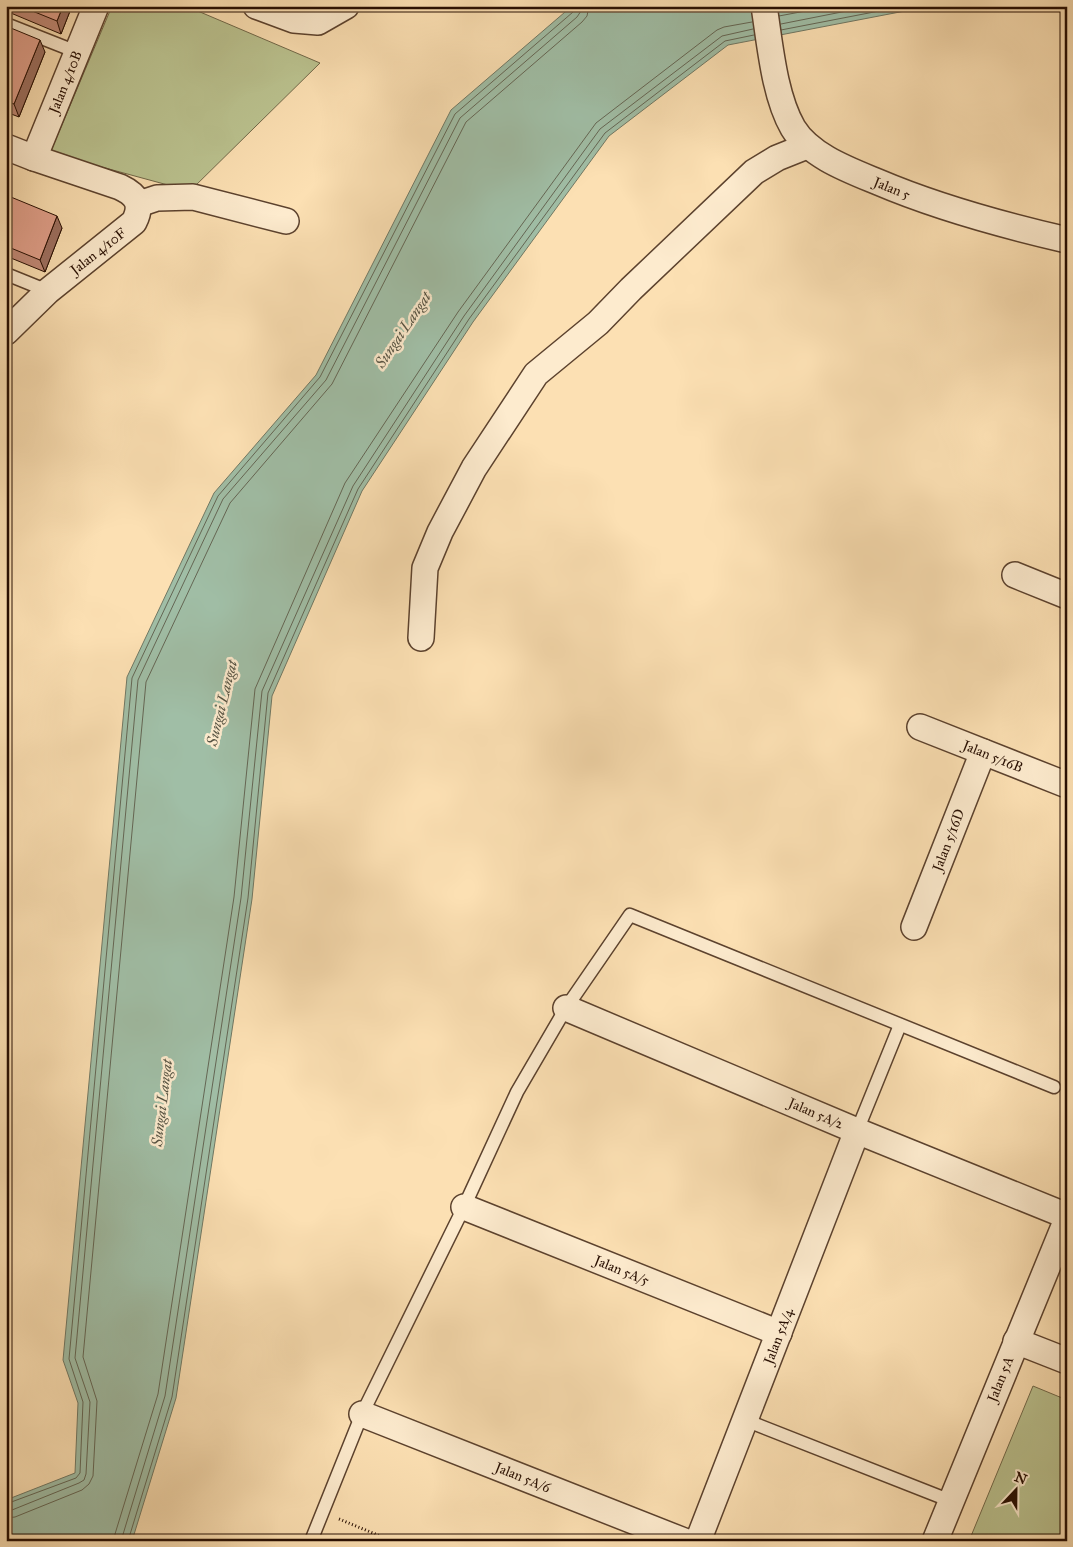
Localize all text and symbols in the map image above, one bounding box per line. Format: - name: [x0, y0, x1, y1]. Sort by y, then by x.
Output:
- street label: Jalan 4/10B: [44, 48, 87, 118]
- street label: Jalan 5: [869, 173, 913, 205]
- street label: Jalan 4/10F: [66, 224, 130, 280]
- water label: Sungai Langat: [370, 288, 436, 372]
- water label: Sungai Langat: [202, 657, 242, 749]
- street label: Jalan 5/16B: [958, 736, 1025, 777]
- street label: Jalan 5/16D: [928, 807, 969, 876]
- water label: Sungai Langat: [148, 1057, 176, 1149]
- street label: Jalan 5A/2: [783, 1093, 846, 1134]
- street label: Jalan 5A/5: [590, 1251, 652, 1290]
- street label: Jalan 5A/4: [759, 1305, 798, 1369]
- street label: Jalan 5A: [983, 1353, 1018, 1407]
- street label: Jalan 5A/6: [490, 1458, 554, 1498]
- north arrow: [990, 1464, 1040, 1514]
- text: N: [1012, 1468, 1029, 1489]

